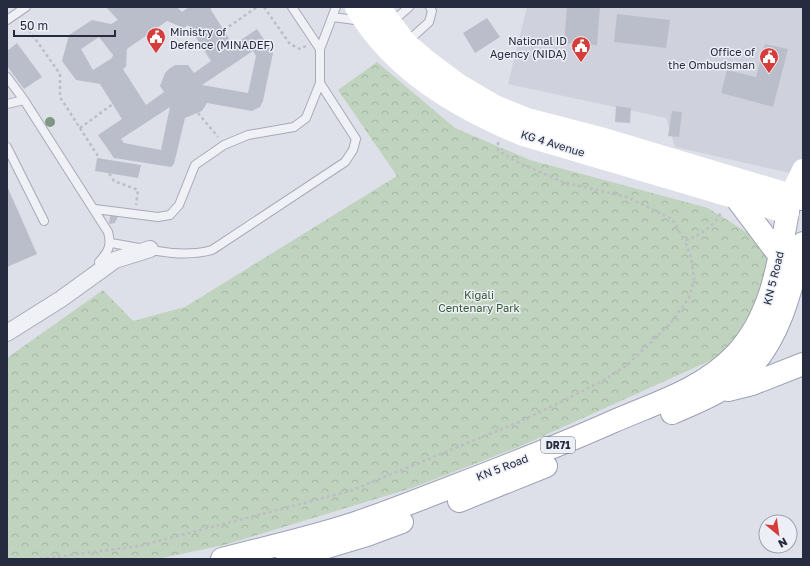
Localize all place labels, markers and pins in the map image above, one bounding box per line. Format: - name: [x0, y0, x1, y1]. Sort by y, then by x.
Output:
- place label: Ministry of Defence (MINADEF): [170, 25, 274, 51]
- public building icon: Ministry of Defence (MINADEF): [145, 26, 167, 54]
- place label: National ID Agency (NIDA): [490, 34, 567, 60]
- public building icon: National ID Agency (NIDA): [570, 35, 592, 63]
- place label: Office of the Ombudsman: [668, 45, 755, 71]
- public building icon: Office of the Ombudsman: [758, 46, 780, 74]

